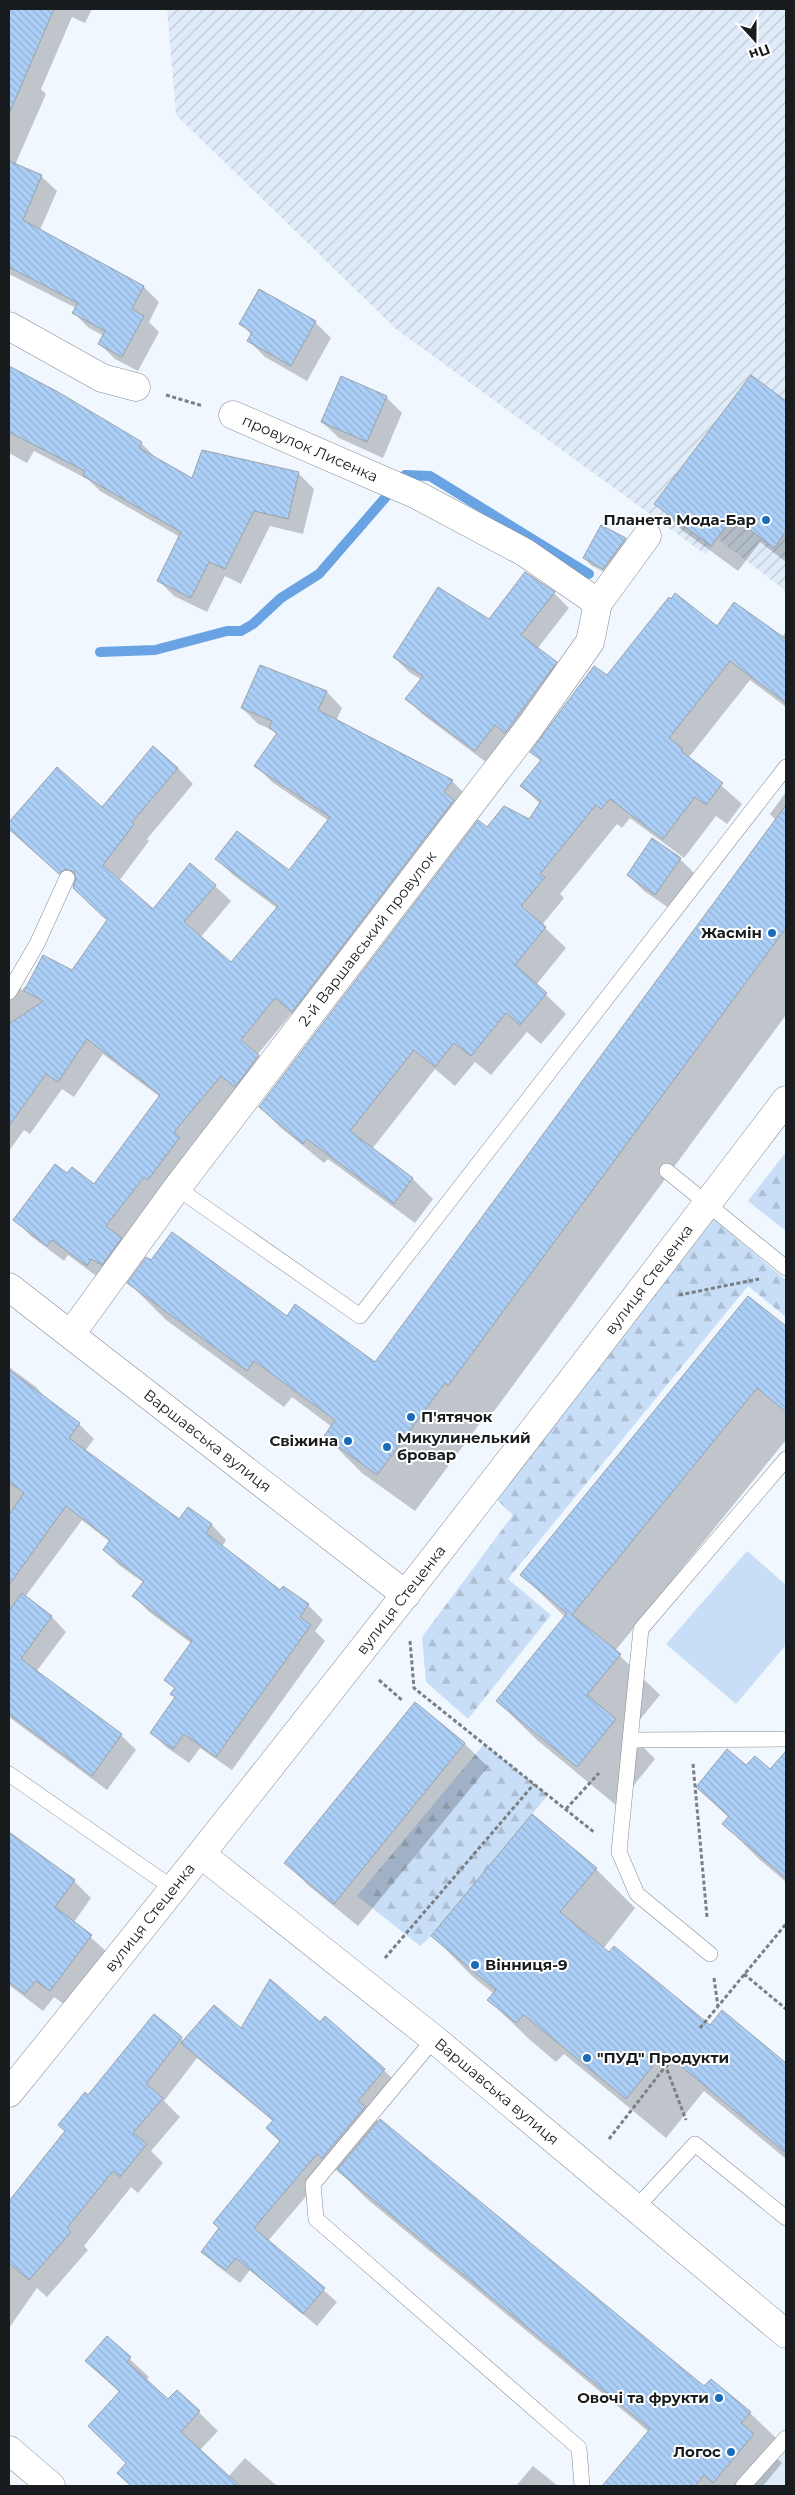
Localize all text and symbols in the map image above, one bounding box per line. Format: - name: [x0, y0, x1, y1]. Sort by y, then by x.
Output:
- north arrow: [730, 15, 780, 65]
- text: Пн: [747, 40, 773, 64]
- street label: провулок Лисенка: [240, 410, 381, 486]
- place label: Планета Мода-Бар: [604, 510, 756, 529]
- marker: Планета Мода-Бар: [760, 514, 772, 526]
- street label: 2-й Варшавський провулок: [294, 847, 440, 1030]
- place label: Жасмін: [701, 923, 762, 942]
- marker: Жасмін: [766, 927, 778, 939]
- street label: вулиця Стеценка: [600, 1220, 697, 1338]
- street label: Варшавська вулиця: [140, 1385, 275, 1496]
- place label: П'ятячок: [421, 1407, 493, 1426]
- marker: П'ятячок: [405, 1411, 417, 1423]
- place label: Микулинелький бровар: [397, 1428, 531, 1464]
- place label: Свіжина: [269, 1431, 338, 1450]
- marker: Свіжина: [342, 1435, 354, 1447]
- marker: Микулинелький бровар: [381, 1441, 393, 1453]
- street label: вулиця Стеценка: [352, 1541, 449, 1658]
- street label: вулиця Стеценка: [100, 1859, 199, 1976]
- place label: Вінниця-9: [485, 1955, 568, 1974]
- marker: Вінниця-9: [469, 1959, 481, 1971]
- street label: Варшавська вулиця: [431, 2034, 563, 2149]
- place label: "ПУД" Продукти: [597, 2048, 729, 2067]
- marker: "ПУД" Продукти: [581, 2052, 593, 2064]
- place label: Овочі та фрукти: [577, 2388, 709, 2407]
- marker: Овочі та фрукти: [713, 2392, 725, 2404]
- place label: Логос: [673, 2442, 721, 2461]
- marker: Логос: [725, 2446, 737, 2458]

